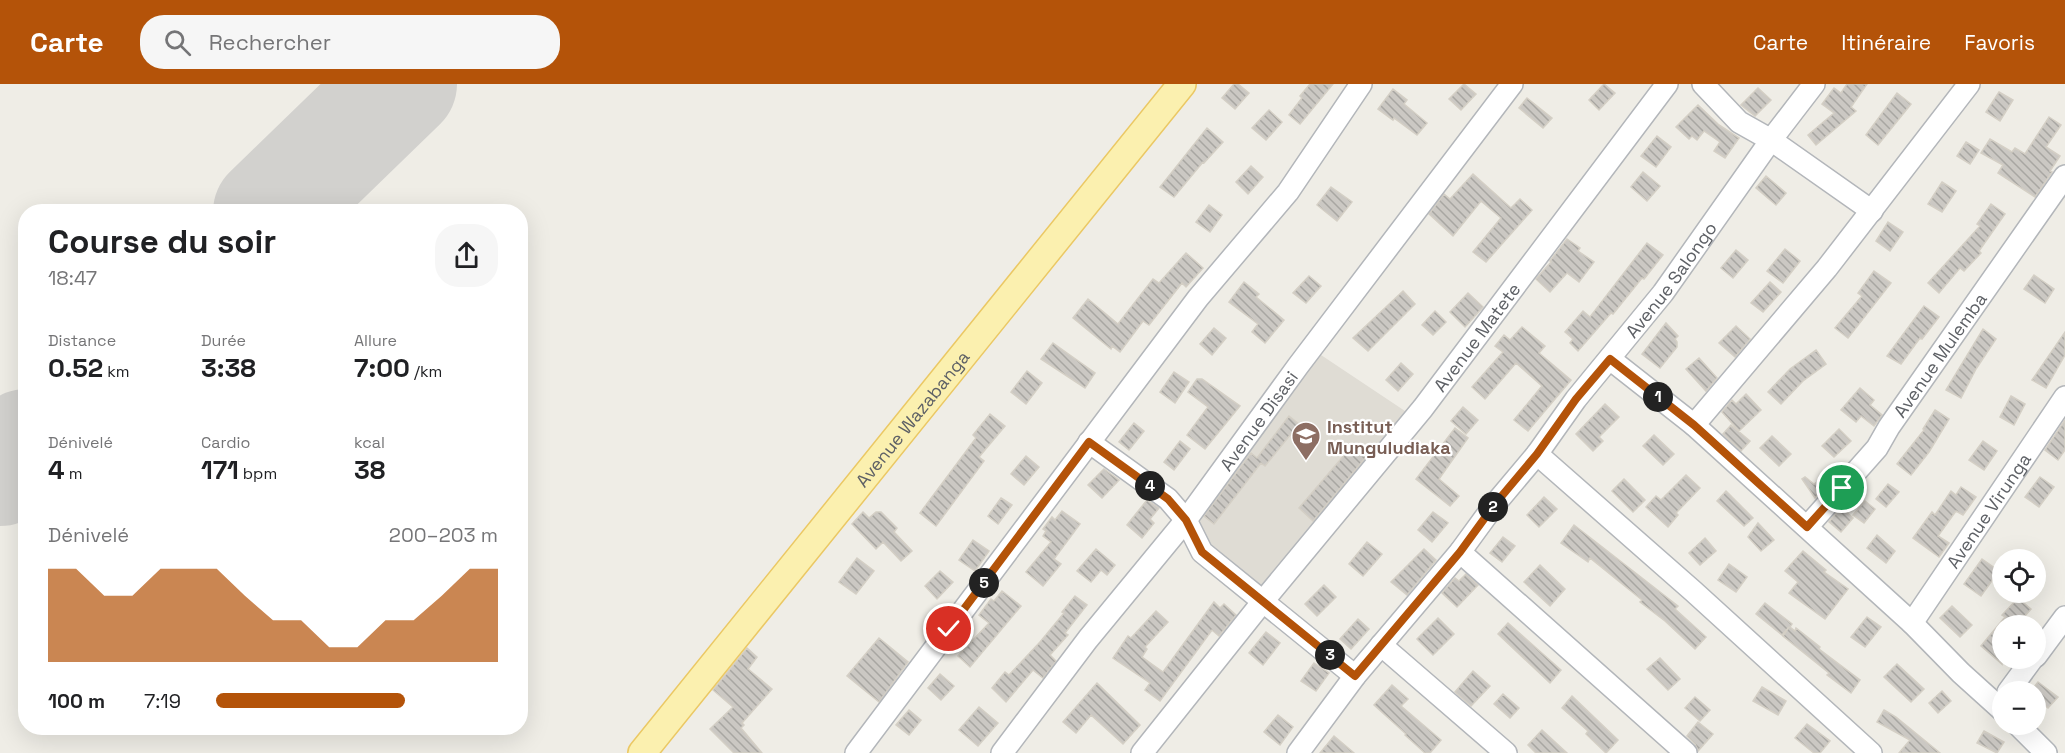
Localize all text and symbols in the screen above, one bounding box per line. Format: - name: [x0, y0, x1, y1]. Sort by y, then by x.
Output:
- search box: [140, 15, 560, 69]
- text: Carte: [30, 24, 104, 60]
- icon: search: [161, 26, 194, 59]
- text: Rechercher: [209, 28, 331, 56]
- text: Carte: [1753, 29, 1808, 56]
- text: Itinéraire: [1841, 29, 1931, 56]
- text: Favoris: [1964, 29, 2035, 56]
- street label: Avenue Salongo: [1620, 217, 1721, 342]
- text: Course du soir: [48, 221, 276, 263]
- button: share: [435, 224, 498, 287]
- text: 18:47: [48, 265, 97, 291]
- street label: Avenue Matete: [1428, 278, 1525, 396]
- street label: Avenue Mulemba: [1888, 288, 1991, 422]
- text: Distance: [48, 330, 116, 351]
- text: Durée: [201, 330, 246, 351]
- text: Allure: [354, 330, 397, 351]
- street label: Avenue Wazabanga: [850, 346, 974, 491]
- text: 0.52: [48, 351, 103, 385]
- text: 3:38: [201, 351, 256, 385]
- text: 7:00: [354, 351, 410, 385]
- text: km: [103, 361, 130, 382]
- text: /km: [410, 361, 442, 382]
- street label: Avenue Disasi: [1214, 366, 1302, 475]
- pin: 1: [1643, 382, 1673, 412]
- text: 1: [1654, 386, 1662, 407]
- place label: Institut Munguludiaka: [1327, 415, 1451, 459]
- school or university icon: Institut Munguludiaka: [1290, 420, 1322, 462]
- text: Dénivelé: [48, 432, 113, 453]
- text: Cardio: [201, 432, 250, 453]
- text: kcal: [354, 432, 385, 453]
- street label: Avenue Virunga: [1941, 448, 2035, 572]
- text: 4: [48, 453, 65, 487]
- text: 171: [201, 453, 239, 487]
- text: 38: [354, 453, 385, 487]
- pin: [1816, 462, 1867, 513]
- text: m: [65, 463, 82, 484]
- text: bpm: [239, 463, 277, 484]
- pin: 4: [1135, 471, 1165, 501]
- icon: arrive: [1825, 471, 1858, 504]
- text: 4: [1145, 475, 1155, 496]
- pin: 2: [1478, 492, 1508, 522]
- text: 2: [1488, 496, 1498, 517]
- text: Dénivelé: [48, 522, 129, 548]
- text: 200–203 m: [389, 522, 498, 548]
- map controls: [1992, 549, 2046, 735]
- button: locate: [1992, 549, 2046, 603]
- pin: 5: [969, 568, 999, 598]
- text: 5: [979, 572, 989, 593]
- pin: [923, 603, 974, 654]
- icon: check: [932, 612, 965, 645]
- button: +: [1992, 615, 2046, 669]
- pin: 3: [1315, 640, 1345, 670]
- text: 3: [1325, 644, 1335, 665]
- button: −: [1992, 681, 2046, 735]
- text: 100 m: [48, 688, 105, 714]
- text: 7:19: [144, 688, 181, 714]

